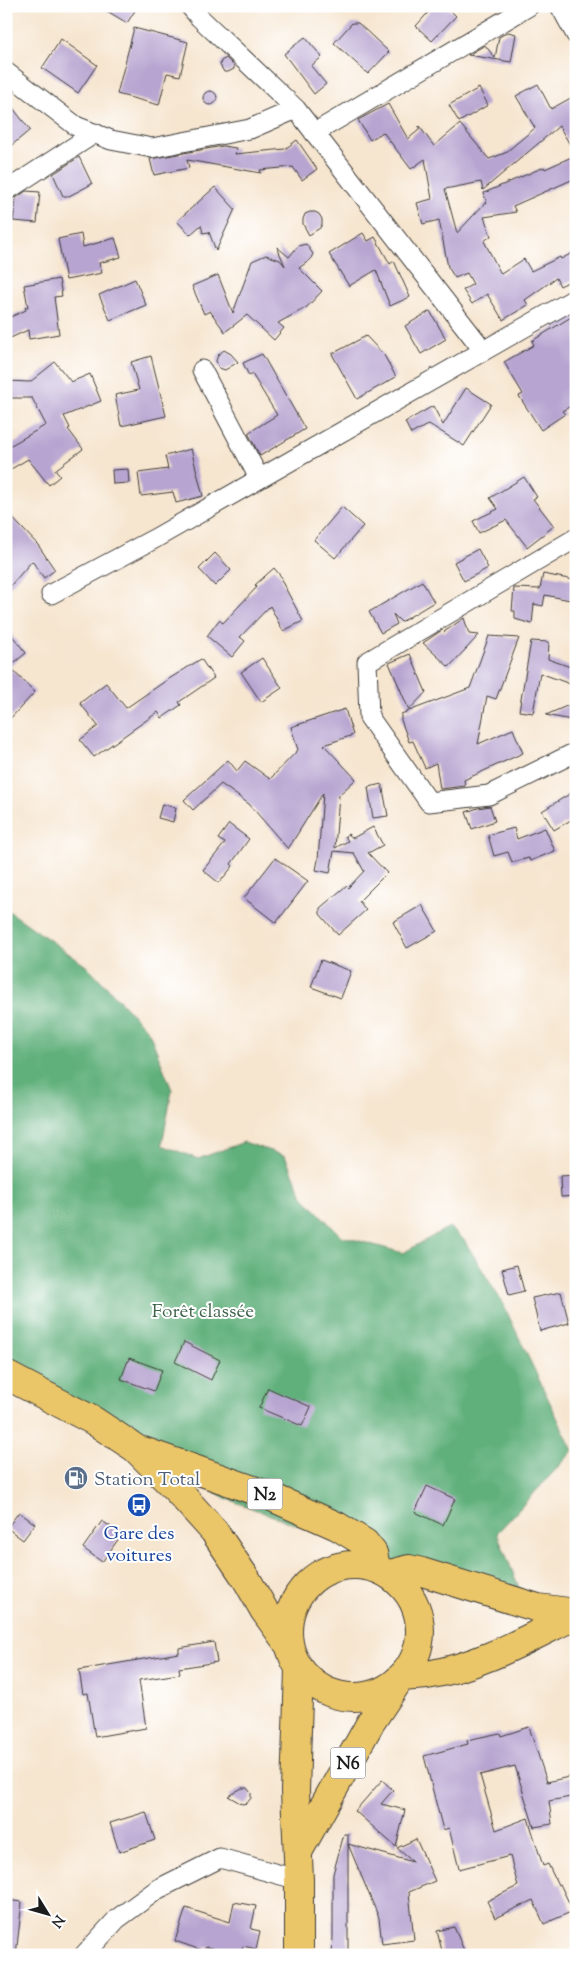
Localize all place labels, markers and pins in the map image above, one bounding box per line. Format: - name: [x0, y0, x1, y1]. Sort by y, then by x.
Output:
- fuel station icon: Station Total: [63, 1465, 89, 1491]
- place label: Station Total: [94, 1467, 200, 1494]
- bus stop icon: Gare des voitures: [126, 1492, 152, 1518]
- place label: Gare des voitures: [104, 1521, 174, 1570]

